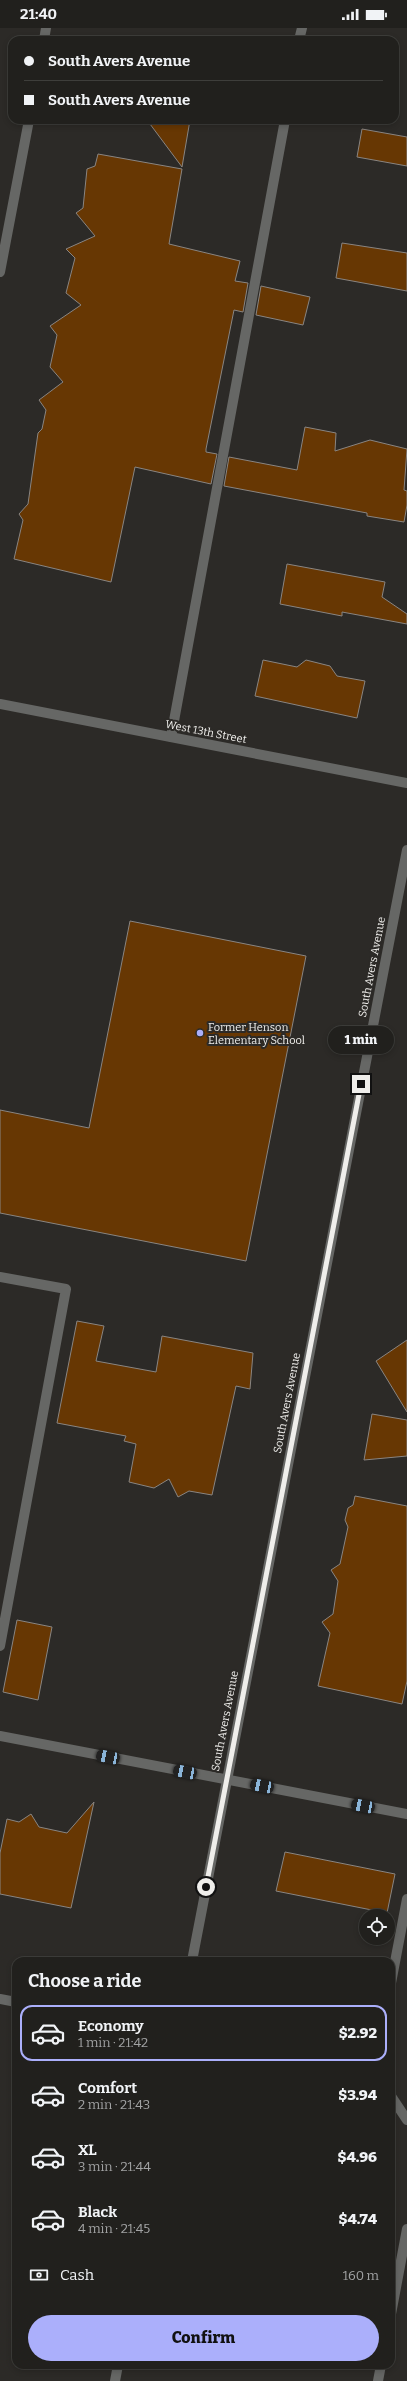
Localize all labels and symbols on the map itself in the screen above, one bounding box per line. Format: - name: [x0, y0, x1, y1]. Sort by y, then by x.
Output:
- street label: West 13th Street: [164, 718, 248, 746]
- street label: South Avers Avenue: [356, 916, 388, 1018]
- place label: Former Henson Elementary School: [208, 1021, 305, 1047]
- callout: 1 min: [328, 1026, 394, 1054]
- marker: Former Henson Elementary School: [195, 1028, 205, 1038]
- route end: [352, 1075, 370, 1093]
- street label: South Avers Avenue: [271, 1352, 303, 1454]
- street label: South Avers Avenue: [209, 1670, 241, 1772]
- car: [95, 1749, 121, 1765]
- car: [172, 1764, 198, 1780]
- car: [249, 1778, 275, 1794]
- car: [350, 1798, 376, 1814]
- route start: [197, 1878, 215, 1896]

